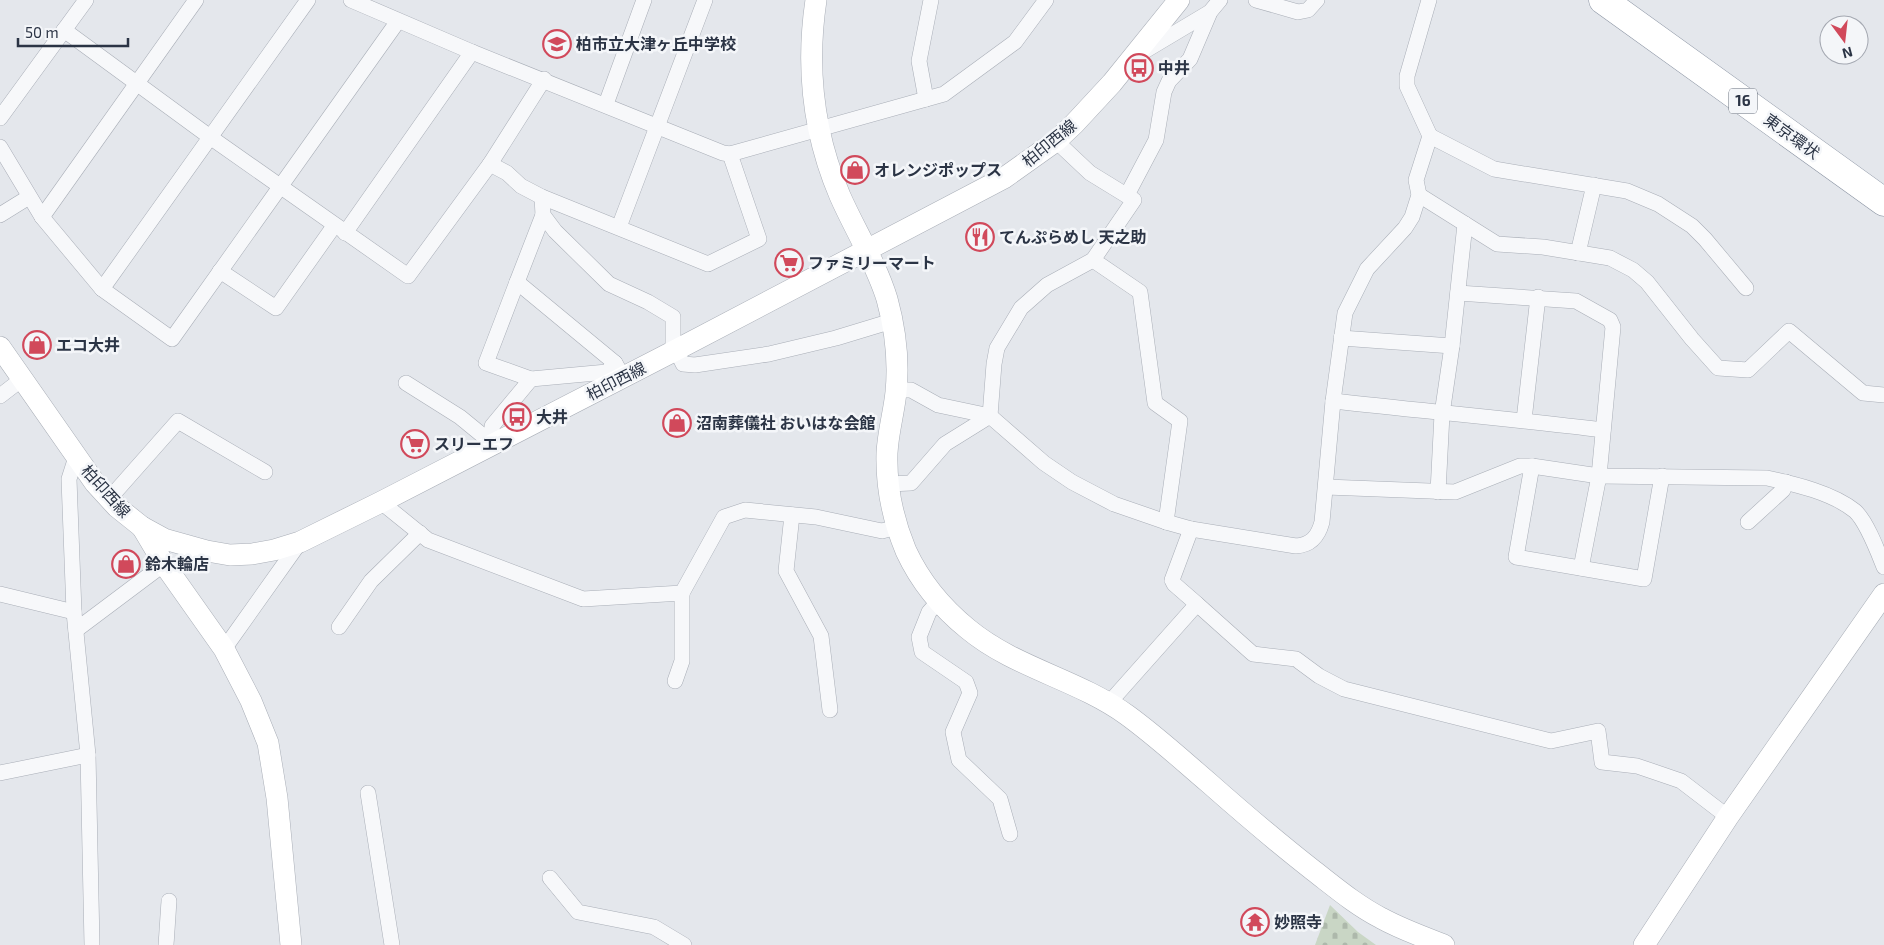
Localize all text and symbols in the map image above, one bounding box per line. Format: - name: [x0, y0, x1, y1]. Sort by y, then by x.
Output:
- scale bar: [18, 15, 128, 47]
- north arrow: [1819, 15, 1869, 65]
- text: 50 m: [25, 23, 59, 41]
- school or university icon: 柏市立大津ヶ丘中学校: [542, 29, 572, 59]
- place label: 柏市立大津ヶ丘中学校: [576, 34, 736, 53]
- text: N: [1840, 44, 1855, 63]
- bus stop icon: 中井: [1124, 53, 1154, 83]
- place label: 中井: [1158, 58, 1190, 77]
- road number: 16: [1729, 88, 1757, 114]
- street label: 東京環状: [1761, 109, 1824, 162]
- street label: 柏印西線: [1018, 115, 1080, 170]
- shop icon: オレンジポップス: [840, 155, 870, 185]
- place label: オレンジポップス: [874, 160, 1002, 179]
- restaurant icon: てんぷらめし 天之助: [965, 222, 995, 252]
- place label: てんぷらめし 天之助: [999, 227, 1146, 246]
- supermarket icon: ファミリーマート: [774, 248, 804, 278]
- place label: ファミリーマート: [808, 253, 936, 272]
- shop icon: エコ大井: [22, 330, 52, 360]
- place label: エコ大井: [56, 335, 120, 354]
- street label: 柏印西線: [583, 358, 649, 404]
- bus stop icon: 大井: [502, 402, 532, 432]
- place label: 大井: [536, 407, 568, 426]
- shop icon: 沼南葬儀社 おいはな会館: [662, 408, 692, 438]
- place label: 沼南葬儀社 おいはな会館: [696, 413, 875, 432]
- supermarket icon: スリーエフ: [400, 429, 430, 459]
- place label: スリーエフ: [434, 434, 514, 453]
- street label: 柏印西線: [78, 461, 135, 521]
- shop icon: 鈴木輪店: [111, 549, 141, 579]
- place label: 鈴木輪店: [145, 554, 209, 573]
- temple icon: 妙照寺: [1240, 907, 1270, 937]
- place label: 妙照寺: [1274, 912, 1322, 931]

